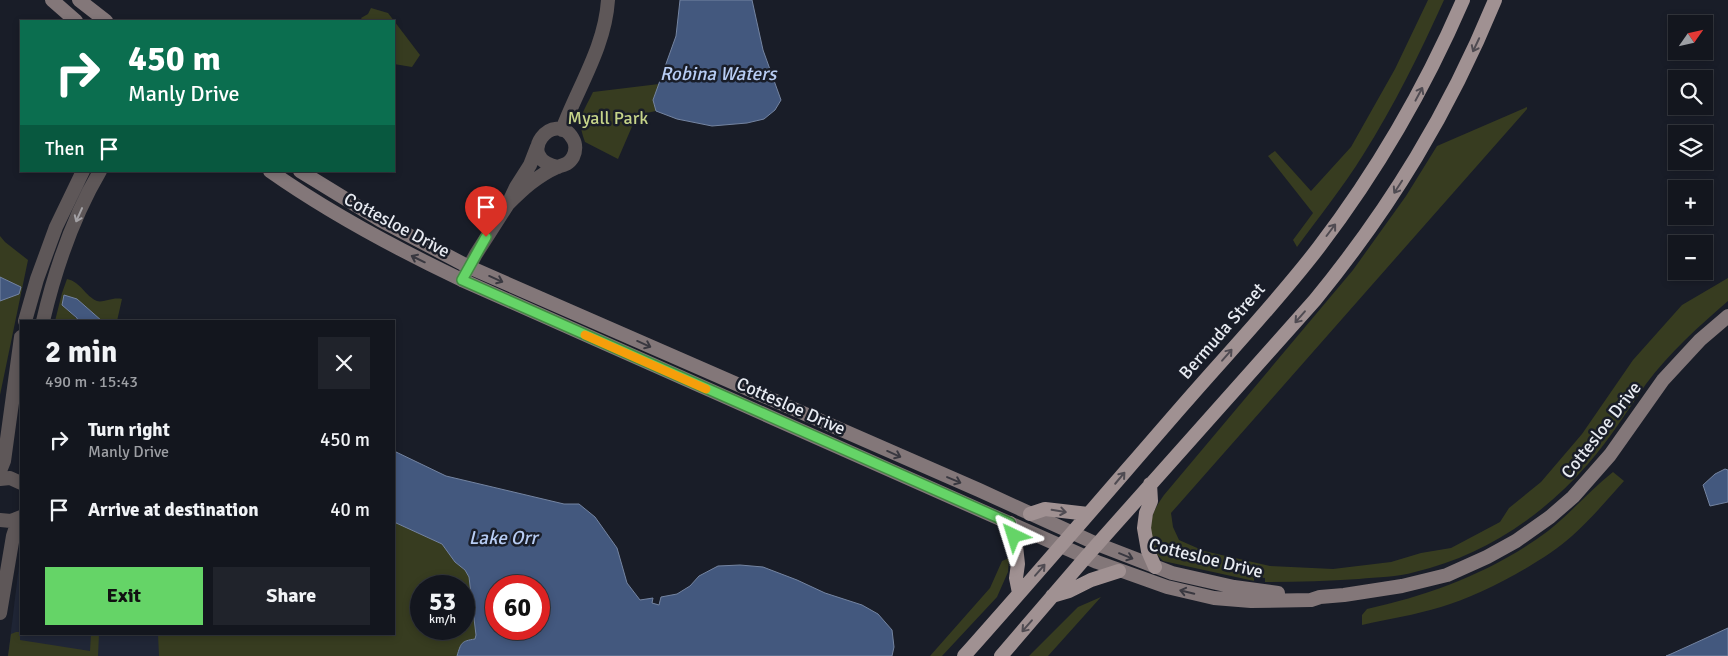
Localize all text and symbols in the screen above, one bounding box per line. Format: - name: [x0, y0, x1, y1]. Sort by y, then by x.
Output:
- north arrow: [1668, 15, 1712, 60]
- map controls: [1668, 15, 1713, 280]
- text: 450 m: [128, 37, 221, 80]
- one-way arrow: [1470, 37, 1480, 52]
- icon: right: [45, 40, 110, 105]
- water label: Robina Waters: [660, 62, 778, 86]
- button: search: [1668, 70, 1713, 115]
- text: Manly Drive: [128, 80, 239, 107]
- one-way arrow: [1414, 86, 1424, 101]
- park label: Myall Park: [568, 107, 648, 129]
- button: layers: [1668, 125, 1713, 170]
- icon: arrive: [95, 135, 123, 163]
- text: Then: [45, 137, 85, 161]
- one-way arrow: [1393, 180, 1403, 194]
- button: +: [1668, 180, 1713, 225]
- pin: [465, 186, 507, 237]
- street label: Cottesloe Drive: [340, 188, 454, 262]
- icon: arrive: [472, 193, 500, 221]
- one-way arrow: [73, 207, 83, 222]
- one-way arrow: [1326, 224, 1337, 237]
- button: −: [1668, 235, 1713, 280]
- one-way arrow: [411, 254, 426, 263]
- one-way arrow: [488, 274, 503, 284]
- street label: Bermuda Street: [1174, 278, 1270, 384]
- one-way arrow: [1294, 310, 1306, 323]
- text: 2 min: [45, 334, 117, 371]
- button: close: [318, 337, 370, 389]
- one-way arrow: [636, 340, 651, 350]
- one-way arrow: [1221, 348, 1233, 361]
- text: 490 m · 15:43: [45, 372, 138, 392]
- street label: Cottesloe Drive: [733, 372, 849, 440]
- street label: Cottesloe Drive: [1556, 377, 1646, 483]
- text: Turn right: [88, 418, 170, 442]
- icon: right: [45, 426, 73, 454]
- text: 450 m: [320, 428, 370, 452]
- text: Manly Drive: [88, 442, 169, 462]
- one-way arrow: [886, 449, 901, 459]
- one-way arrow: [1115, 471, 1126, 484]
- one-way arrow: [946, 475, 961, 485]
- icon: arrive: [45, 496, 73, 524]
- text: Arrive at destination: [88, 498, 259, 522]
- text: 40 m: [330, 498, 370, 522]
- one-way arrow: [1050, 507, 1066, 517]
- position arrow: [987, 509, 1039, 561]
- water label: Lake Orr: [469, 526, 540, 550]
- street label: Cottesloe Drive: [1147, 533, 1265, 583]
- one-way arrow: [1118, 552, 1133, 561]
- one-way arrow: [1035, 563, 1046, 576]
- button: Exit: [45, 567, 203, 625]
- button: Share: [213, 567, 370, 625]
- speed limit sign: 60: [485, 575, 550, 640]
- text: 53: [429, 586, 456, 617]
- one-way arrow: [1180, 587, 1196, 596]
- text: km/h: [429, 612, 456, 627]
- one-way arrow: [1021, 619, 1032, 632]

